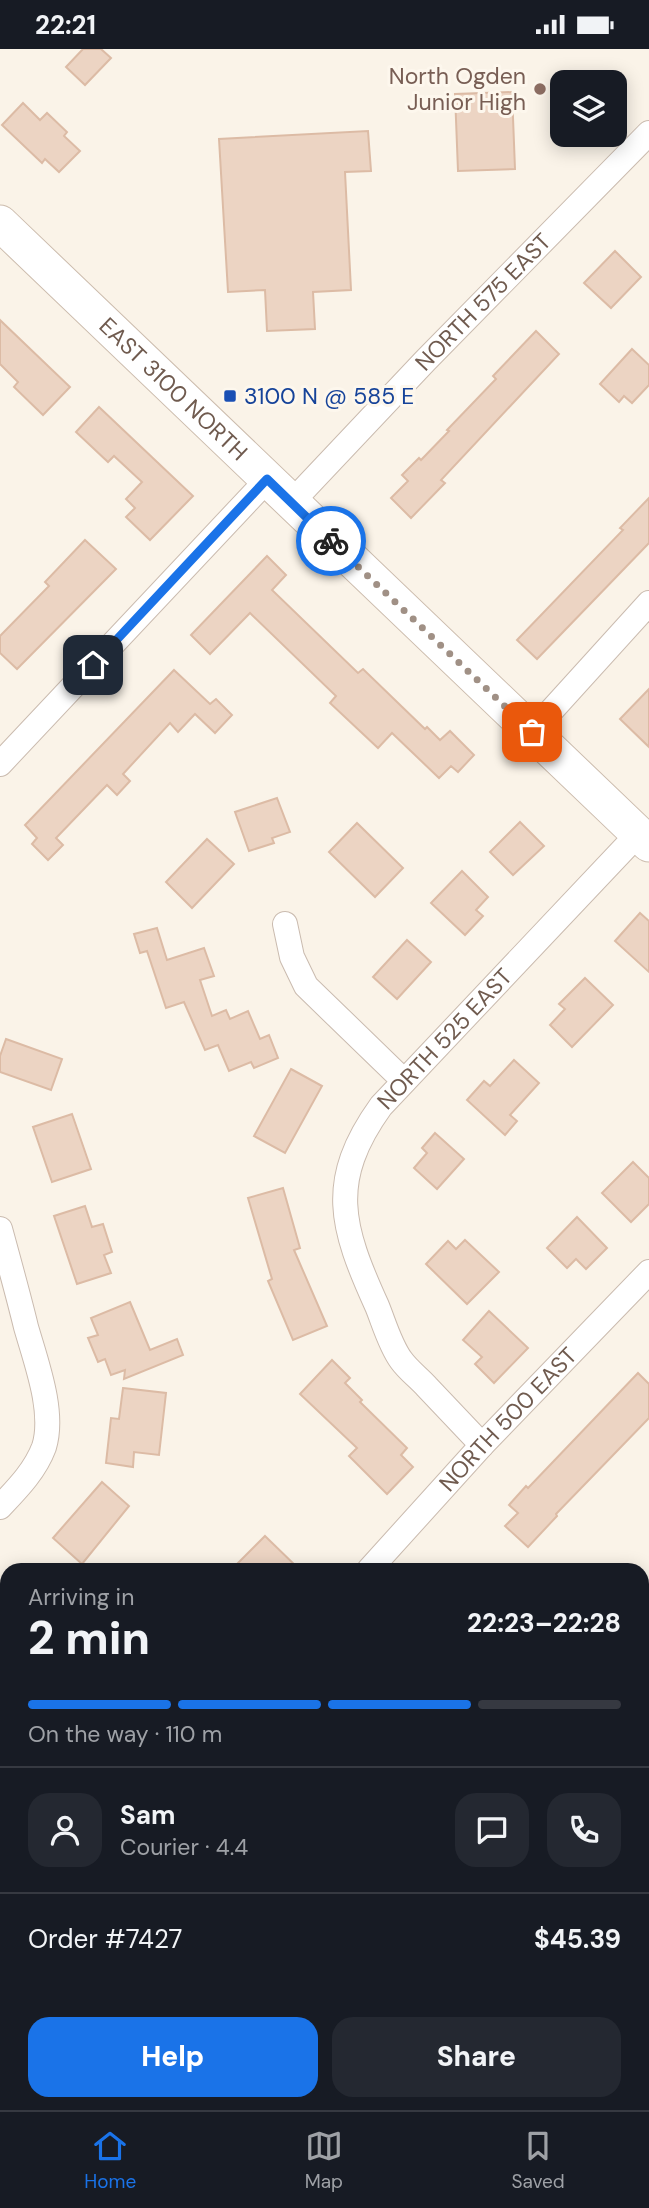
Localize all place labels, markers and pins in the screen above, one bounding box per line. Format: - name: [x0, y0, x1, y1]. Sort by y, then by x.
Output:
- place label: North Ogden Junior High: [389, 61, 526, 117]
- marker: North Ogden Junior High: [532, 81, 548, 97]
- place label: 3100 N @ 585 E: [244, 381, 414, 411]
- marker: 3100 N @ 585 E: [222, 388, 238, 404]
- pin: [63, 635, 123, 695]
- pin: [502, 702, 562, 762]

